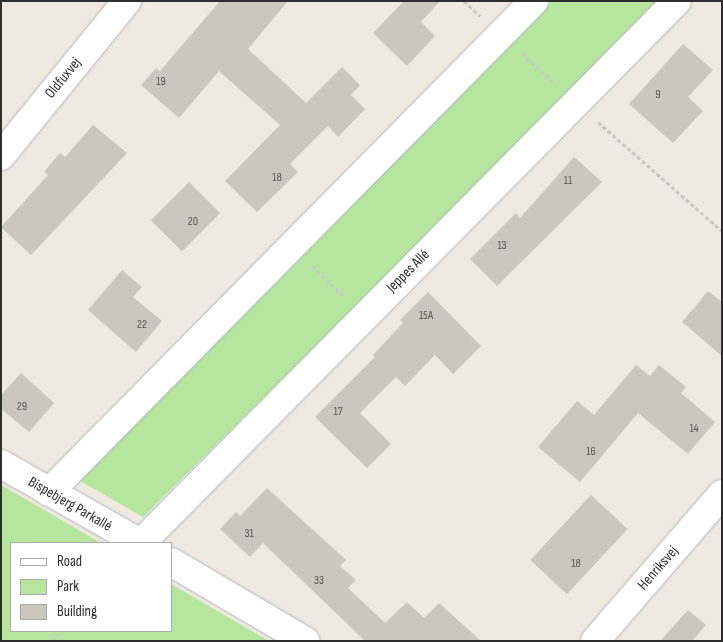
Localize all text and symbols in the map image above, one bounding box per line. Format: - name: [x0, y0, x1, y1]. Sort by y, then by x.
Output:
- street label: Oldfuxvej: [41, 54, 85, 102]
- house number: 19: [156, 75, 166, 89]
- house number: 9: [655, 88, 661, 102]
- house number: 18: [272, 171, 282, 185]
- house number: 11: [564, 174, 572, 188]
- house number: 20: [188, 215, 198, 229]
- house number: 13: [497, 239, 507, 253]
- street label: Jeppes Allé: [383, 246, 433, 296]
- house number: 15A: [419, 309, 433, 323]
- house number: 22: [137, 318, 147, 332]
- house number: 29: [17, 400, 27, 414]
- house number: 17: [334, 405, 342, 419]
- house number: 14: [689, 422, 699, 436]
- house number: 16: [586, 445, 596, 459]
- street label: Bispebjerg Parkallé: [25, 473, 115, 535]
- house number: 31: [244, 527, 254, 541]
- legend: [10, 542, 172, 632]
- street label: Henriksvej: [634, 542, 682, 594]
- text: Road: [57, 552, 82, 571]
- house number: 18: [571, 557, 581, 571]
- house number: 33: [314, 574, 324, 588]
- text: Park: [57, 577, 79, 596]
- text: Building: [57, 602, 97, 621]

